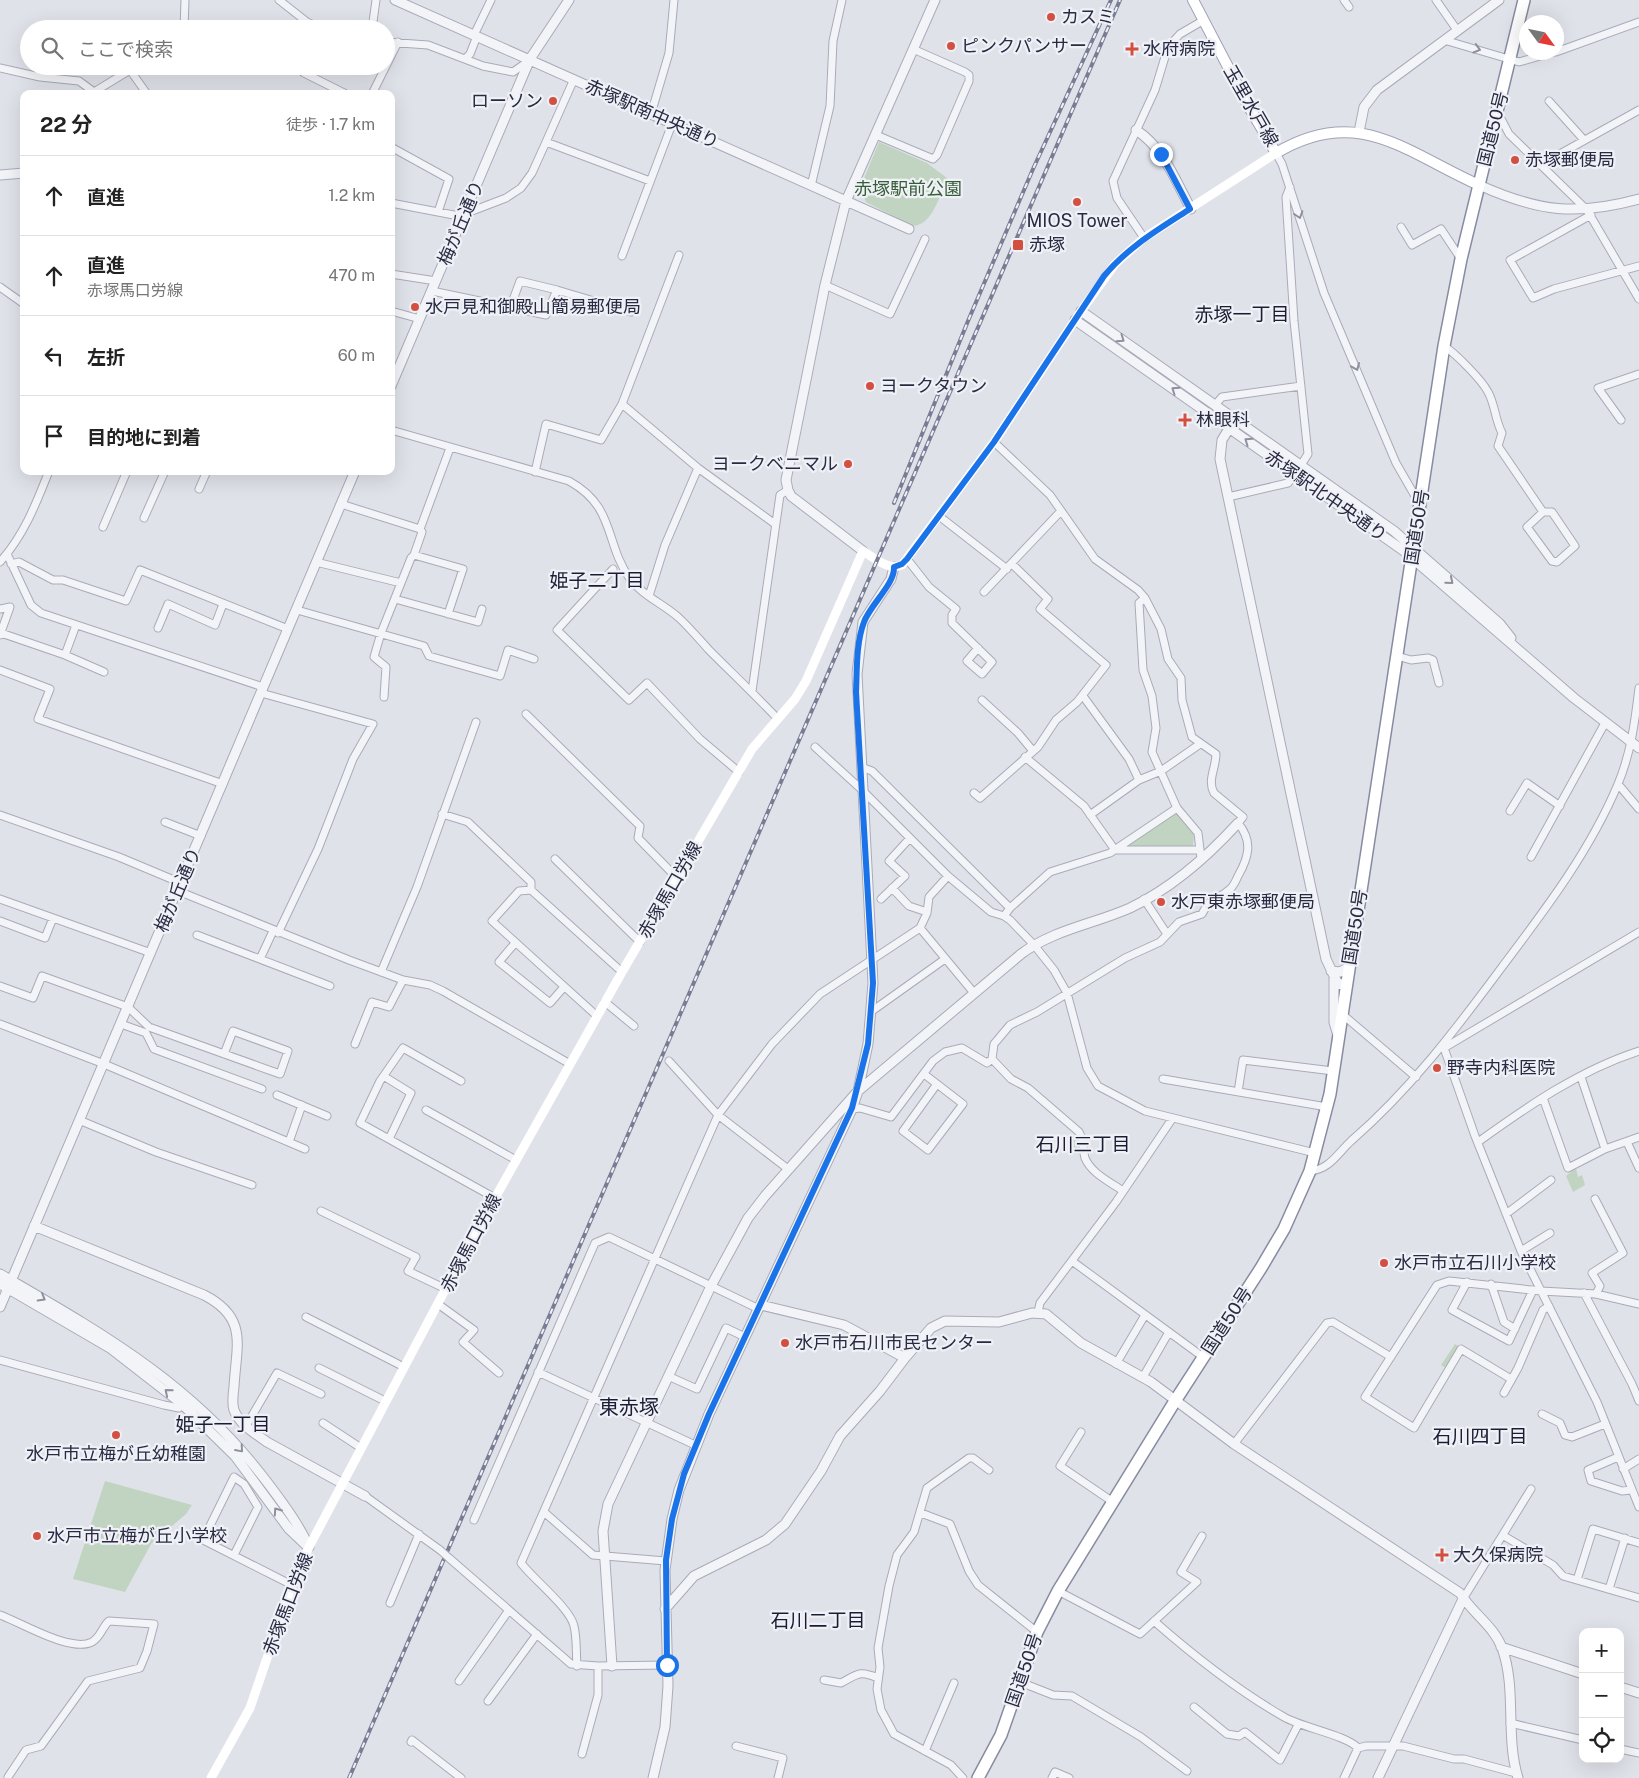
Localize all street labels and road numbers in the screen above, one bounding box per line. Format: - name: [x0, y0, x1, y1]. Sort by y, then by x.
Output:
- street label: 玉里水戸線: [1220, 62, 1283, 150]
- street label: 赤塚駅南中央通り: [582, 75, 722, 152]
- street label: 国道50号: [1473, 89, 1512, 169]
- street label: 梅が丘通り: [433, 177, 488, 268]
- street label: 赤塚駅北中央通り: [1261, 446, 1391, 545]
- street label: 国道50号: [1400, 487, 1433, 566]
- street label: 赤塚馬口労線: [633, 838, 706, 942]
- street label: 梅が丘通り: [150, 844, 205, 935]
- street label: 国道50号: [1338, 887, 1371, 966]
- street label: 赤塚馬口労線: [436, 1190, 505, 1295]
- street label: 国道50号: [1197, 1283, 1256, 1359]
- street label: 赤塚馬口労線: [258, 1550, 317, 1658]
- street label: 国道50号: [1001, 1630, 1046, 1709]

